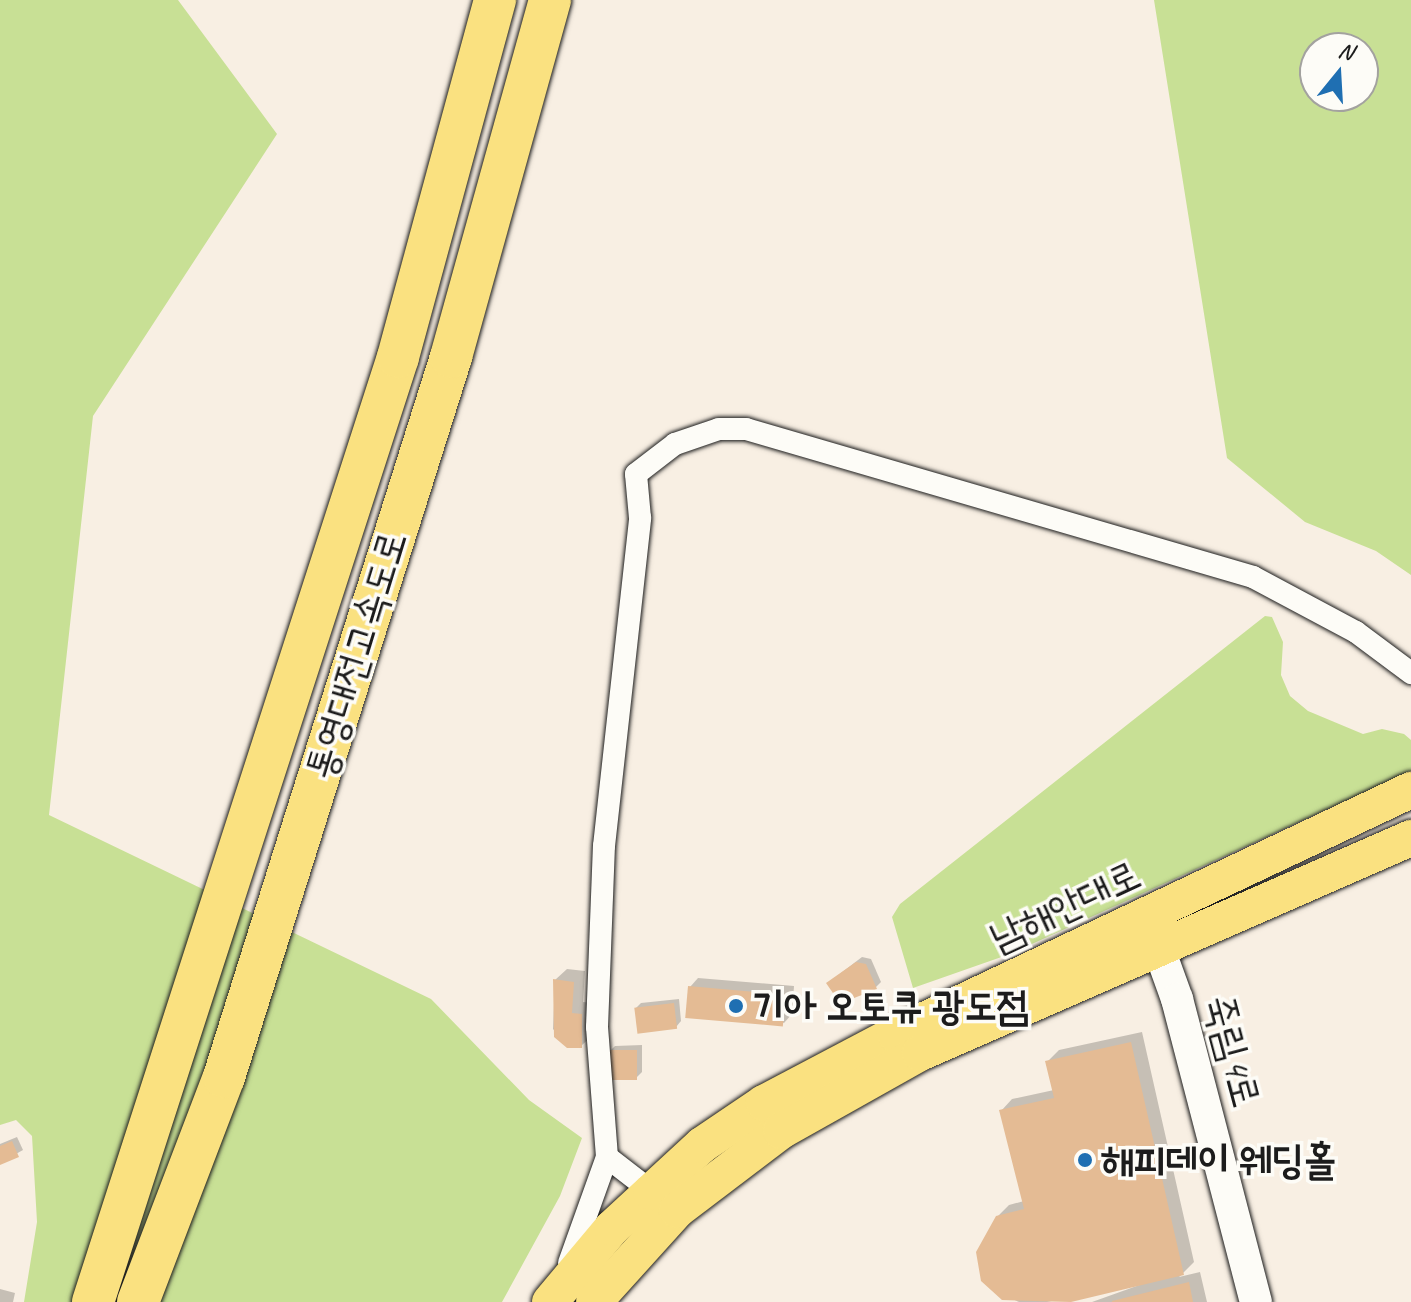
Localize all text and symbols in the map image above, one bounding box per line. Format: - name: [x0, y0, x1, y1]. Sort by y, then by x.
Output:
- north arrow: [1299, 32, 1379, 112]
- text: N: [1335, 36, 1357, 66]
- street label: 통영대전고속도로: [295, 525, 417, 785]
- street label: 남해안대로: [982, 850, 1148, 962]
- place label: 기아 오토큐 광도점: [752, 982, 1029, 1030]
- street label: 죽림4로: [1195, 989, 1271, 1113]
- marker: 기아 오토큐 광도점: [727, 997, 745, 1015]
- place label: 해피데이 웨딩홀: [1101, 1136, 1336, 1184]
- marker: 해피데이 웨딩홀: [1076, 1151, 1094, 1169]

